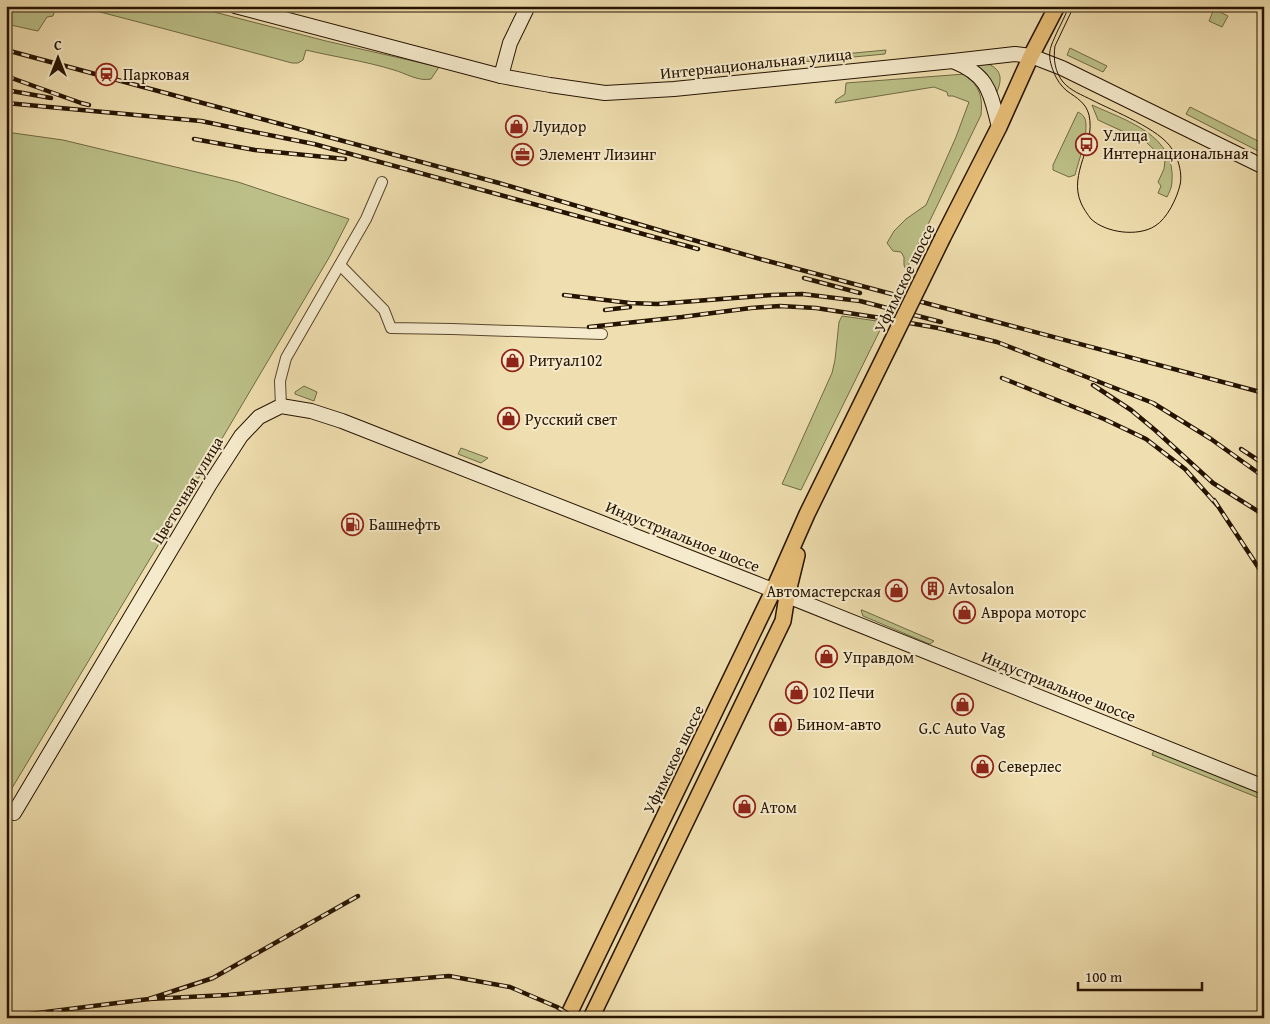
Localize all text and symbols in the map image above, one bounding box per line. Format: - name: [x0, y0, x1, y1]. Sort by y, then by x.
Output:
- north arrow: [32, 32, 82, 82]
- text: С: [54, 35, 62, 55]
- street label: Интернациональная улица: [659, 41, 853, 85]
- station icon: Парковая: [95, 62, 119, 86]
- place label: Парковая: [123, 62, 190, 86]
- shop icon: Луидор: [505, 114, 529, 138]
- place label: Луидор: [533, 114, 587, 138]
- place label: Улица Интернациональная: [1103, 123, 1249, 165]
- bus stop icon: Улица Интернациональная: [1075, 132, 1099, 156]
- office icon: Элемент Лизинг: [511, 142, 535, 166]
- place label: Элемент Лизинг: [539, 142, 656, 166]
- street label: Уфимское шоссе: [867, 220, 941, 336]
- shop icon: Ритуал102: [501, 348, 525, 372]
- place label: Ритуал102: [529, 348, 603, 372]
- shop icon: Русский свет: [497, 407, 521, 431]
- place label: Русский свет: [525, 407, 617, 431]
- street label: Цветочная улица: [145, 431, 229, 548]
- street label: Индустриальное шоссе: [602, 494, 764, 578]
- fuel station icon: Башнефть: [341, 512, 365, 536]
- place label: Башнефть: [369, 512, 441, 536]
- building icon: Avtosalon: [920, 576, 944, 600]
- place label: Avtosalon: [948, 576, 1014, 600]
- place label: Автомастерская: [766, 579, 881, 603]
- shop icon: Автомастерская: [885, 579, 909, 603]
- shop icon: Аврора моторс: [953, 600, 977, 624]
- place label: Аврора моторс: [981, 600, 1086, 624]
- street label: Индустриальное шоссе: [978, 644, 1140, 728]
- shop icon: Управдом: [815, 645, 839, 669]
- place label: Управдом: [843, 645, 914, 669]
- shop icon: 102 Печи: [784, 680, 808, 704]
- place label: 102 Печи: [812, 680, 875, 704]
- shop icon: G.C Auto Vag: [950, 692, 974, 716]
- street label: Уфимское шоссе: [636, 701, 710, 817]
- shop icon: Бином-авто: [769, 712, 793, 736]
- place label: Бином-авто: [797, 712, 881, 736]
- place label: G.C Auto Vag: [919, 716, 1005, 740]
- shop icon: Северлес: [970, 754, 994, 778]
- place label: Северлес: [998, 754, 1062, 778]
- shop icon: Атом: [732, 795, 756, 819]
- place label: Атом: [760, 795, 797, 819]
- scale bar: [1078, 959, 1201, 991]
- text: 100 m: [1085, 966, 1123, 987]

